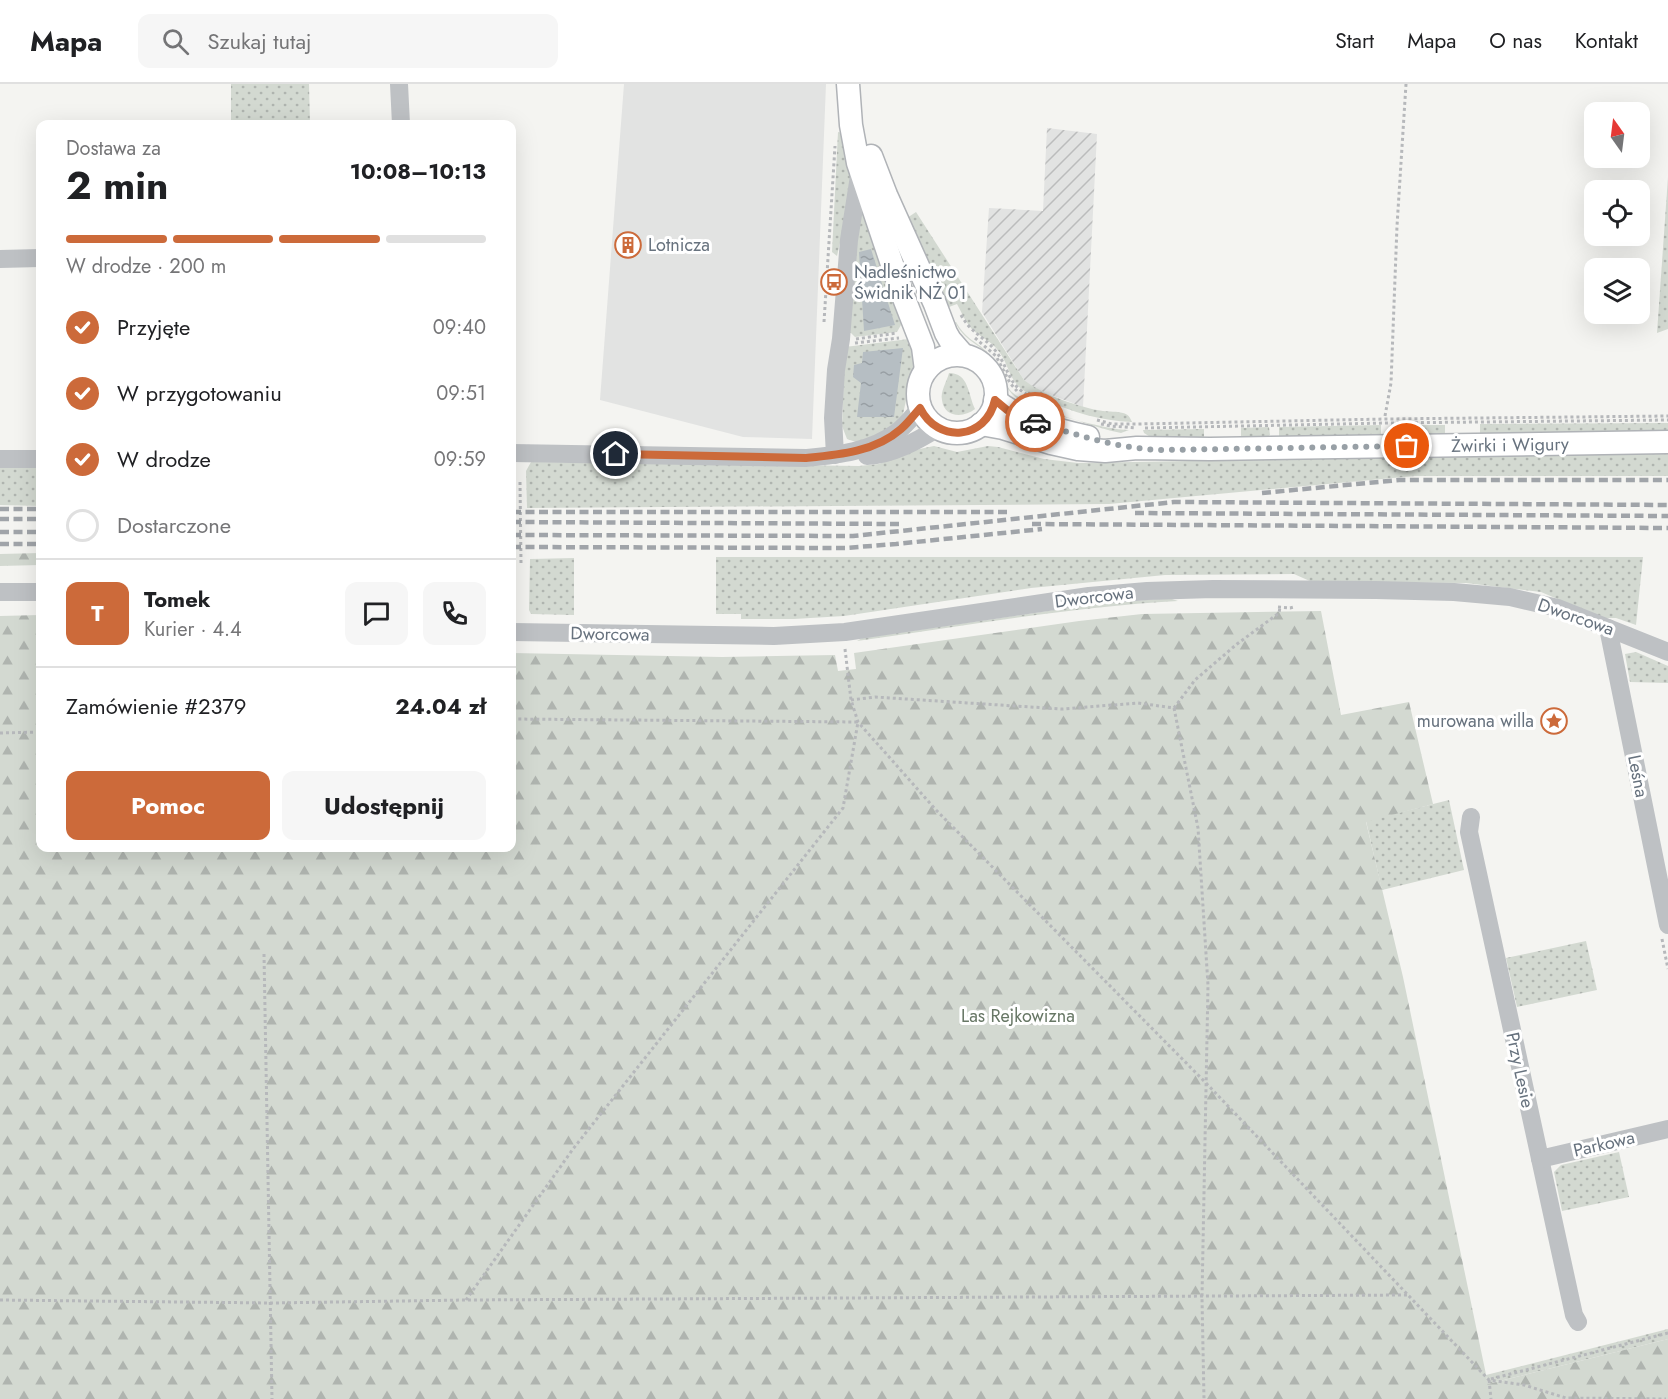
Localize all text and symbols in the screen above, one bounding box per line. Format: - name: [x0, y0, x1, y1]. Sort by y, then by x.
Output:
- search box: [138, 14, 558, 68]
- text: Mapa: [30, 21, 102, 62]
- icon: search: [159, 25, 192, 58]
- text: Szukaj tutaj: [207, 25, 311, 57]
- text: Start: [1335, 26, 1374, 56]
- text: Mapa: [1407, 26, 1456, 56]
- text: O nas: [1489, 26, 1542, 56]
- text: Kontakt: [1575, 26, 1638, 56]
- north arrow: [1584, 102, 1650, 168]
- map controls: [1584, 102, 1650, 324]
- text: Dostawa za: [66, 134, 161, 163]
- text: 10:08–10:13: [350, 155, 486, 187]
- text: 2 min: [66, 157, 168, 214]
- button: locate: [1584, 180, 1650, 246]
- building icon: Lotnicza: [613, 230, 643, 260]
- place label: Lotnicza: [648, 232, 710, 258]
- text: W drodze · 200 m: [66, 252, 226, 281]
- button: layers: [1584, 258, 1650, 324]
- place label: Nadleśnictwo Świdnik NŻ 01: [854, 259, 967, 306]
- bus stop icon: Nadleśnictwo Świdnik NŻ 01: [819, 267, 849, 297]
- icon: check: [66, 311, 99, 344]
- text: Przyjęte: [117, 311, 190, 343]
- text: 09:40: [433, 313, 486, 342]
- icon: check: [66, 377, 99, 410]
- text: W przygotowaniu: [117, 377, 282, 409]
- text: 09:51: [436, 379, 486, 408]
- courier: [1005, 392, 1065, 452]
- icon: car: [1019, 406, 1052, 439]
- pin: [1381, 420, 1432, 471]
- pin: [590, 428, 641, 479]
- icon: bag: [1390, 429, 1423, 462]
- street label: Żwirki i Wigury: [1451, 431, 1569, 459]
- icon: home: [599, 437, 632, 470]
- icon: check: [66, 443, 99, 476]
- text: W drodze: [117, 443, 211, 475]
- text: 09:59: [434, 445, 486, 474]
- text: Dostarczone: [117, 509, 231, 541]
- street label: Dworcowa: [1053, 579, 1135, 615]
- button: chat: [345, 582, 408, 645]
- button: phone: [423, 582, 486, 645]
- text: Tomek: [144, 583, 210, 615]
- street label: Dworcowa: [1534, 592, 1618, 642]
- text: T: [91, 597, 104, 629]
- text: Kurier · 4.4: [144, 615, 242, 644]
- street label: Dworcowa: [570, 620, 650, 648]
- text: Zamówienie #2379: [66, 690, 246, 722]
- text: 24.04 zł: [395, 690, 486, 722]
- place icon: murowana willa: [1539, 706, 1569, 736]
- place label: murowana willa: [1417, 708, 1534, 734]
- street label: Leśna: [1621, 753, 1655, 799]
- button: Pomoc: [66, 771, 270, 840]
- button: Udostępnij: [282, 771, 486, 840]
- park label: Las Rejkowizna: [961, 1003, 1075, 1029]
- street label: Przy Lesie: [1499, 1030, 1541, 1110]
- street label: Parkowa: [1571, 1124, 1637, 1164]

